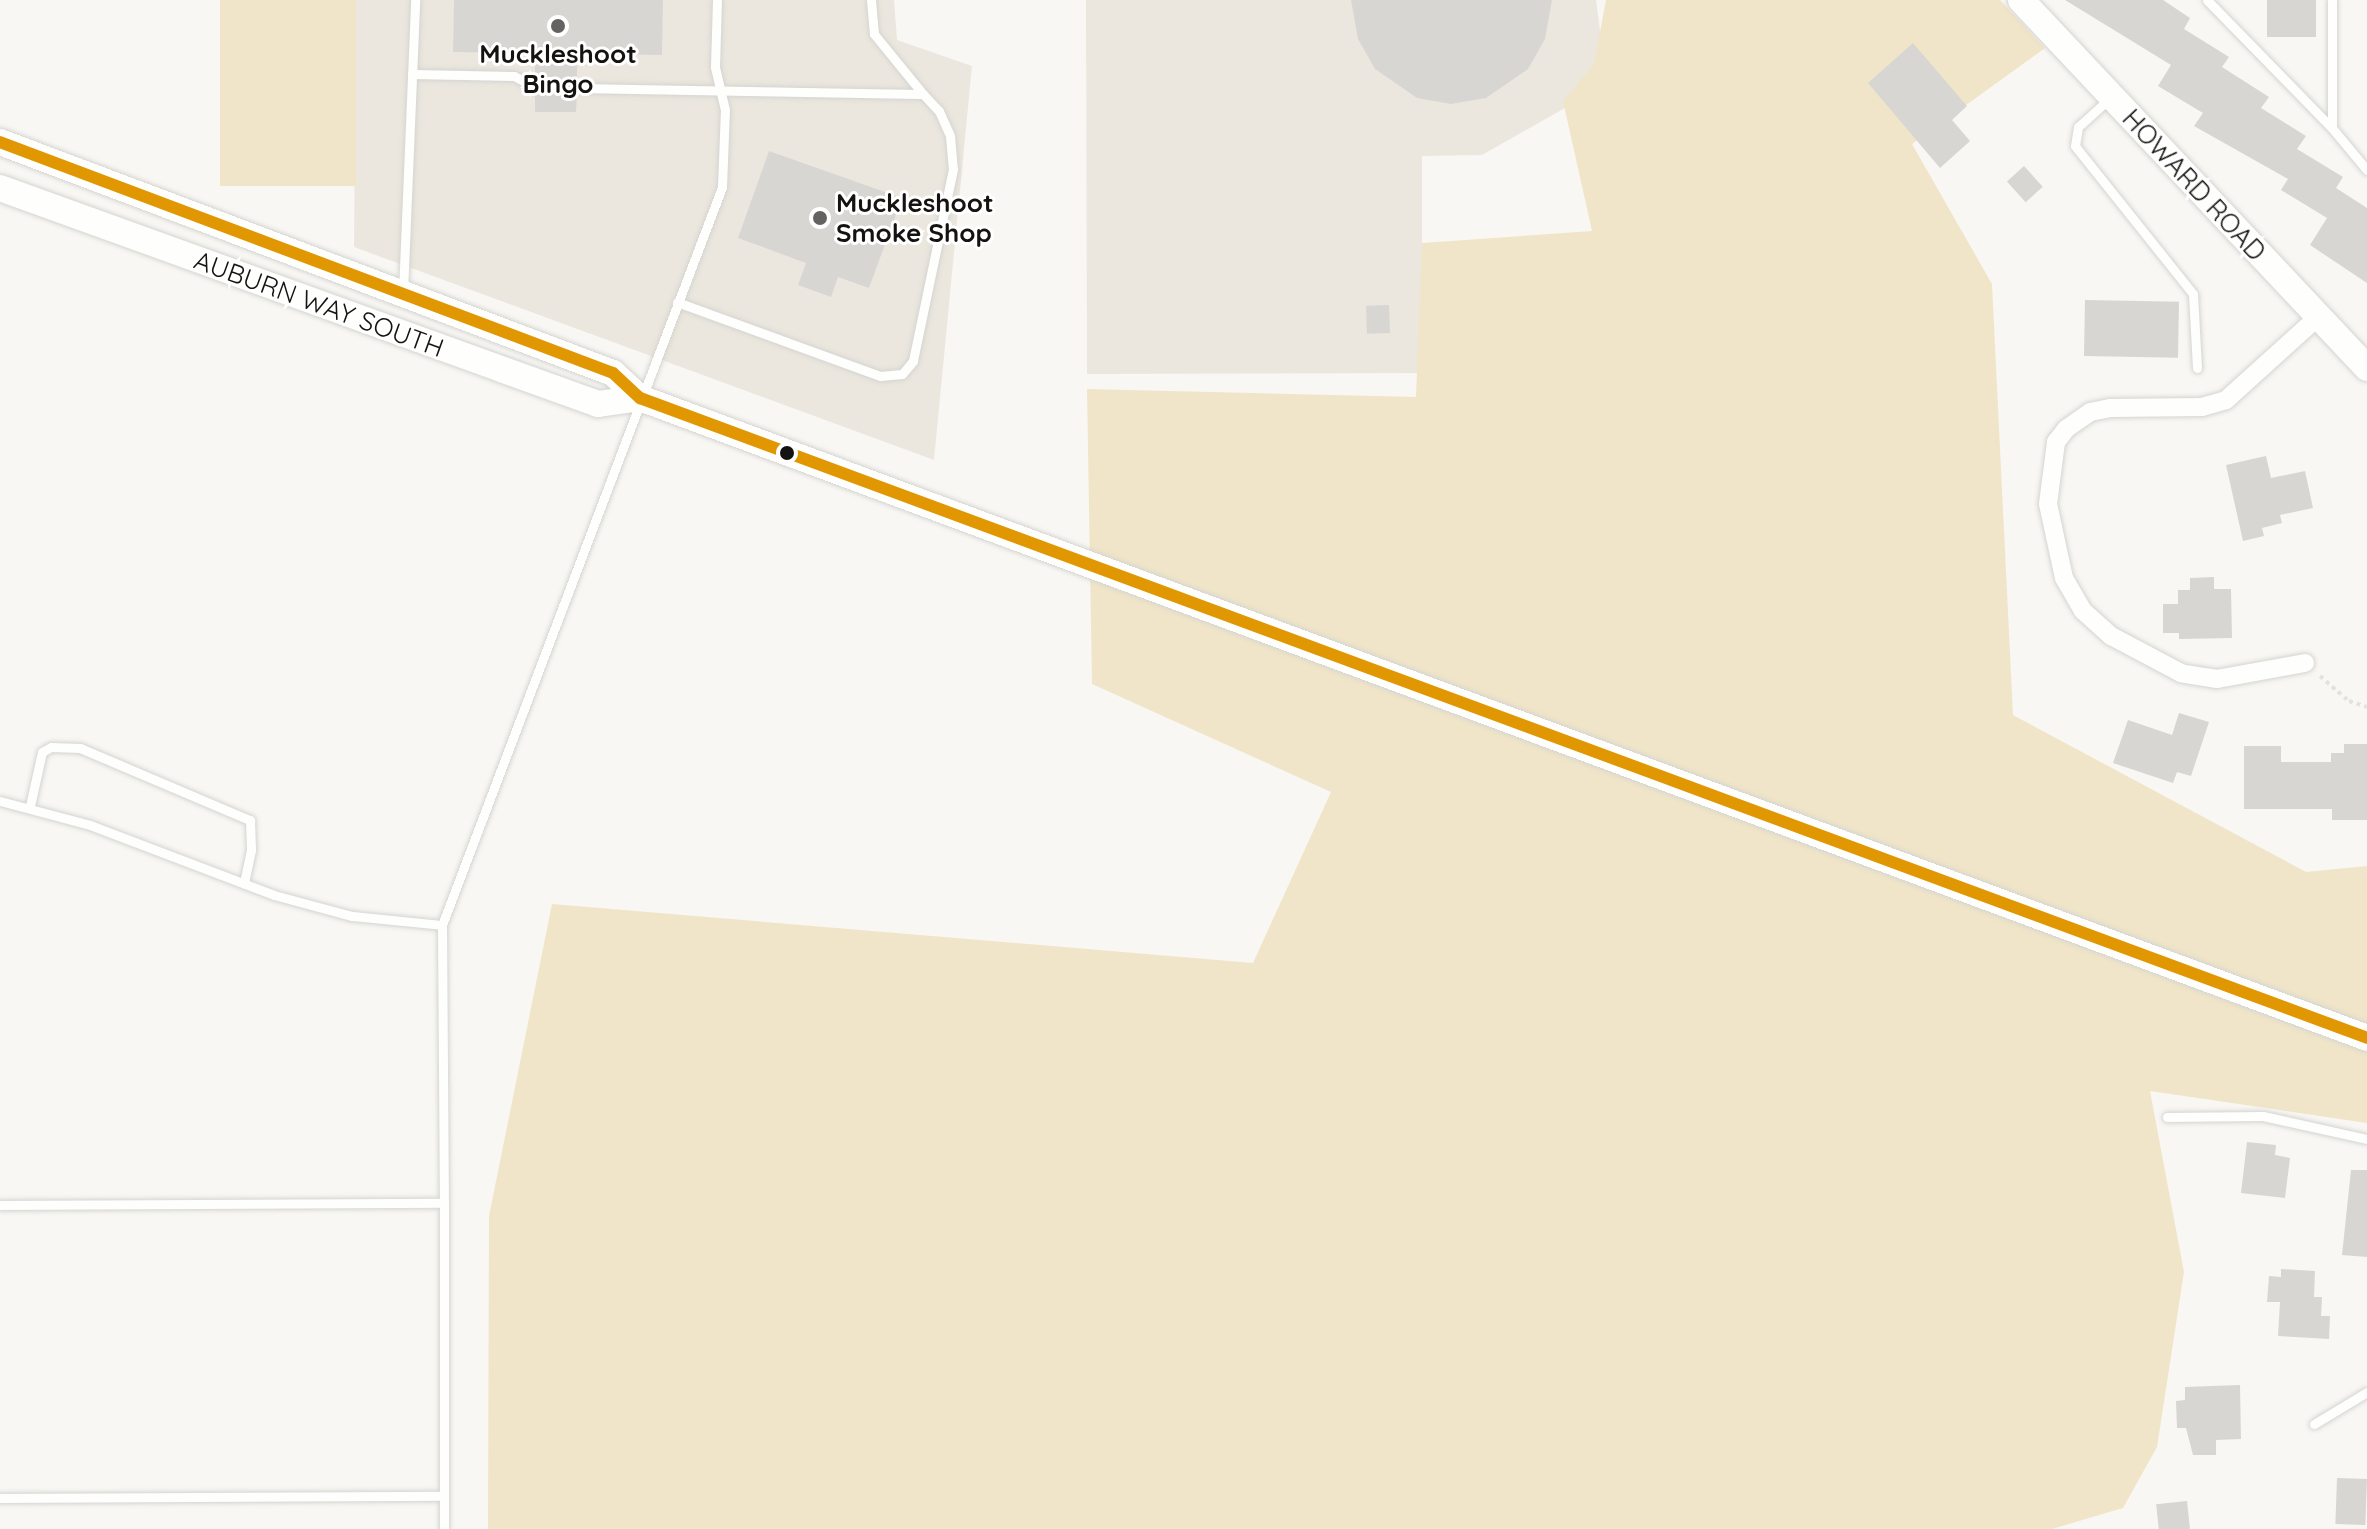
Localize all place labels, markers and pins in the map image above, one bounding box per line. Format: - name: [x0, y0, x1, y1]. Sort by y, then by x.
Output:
- marker: Muckleshoot Bingo: [549, 17, 567, 35]
- place label: Muckleshoot Bingo: [479, 38, 637, 100]
- place label: Muckleshoot Smoke Shop: [836, 187, 994, 248]
- marker: Muckleshoot Smoke Shop: [811, 209, 829, 227]
- unlabelled marker: [779, 445, 795, 461]

